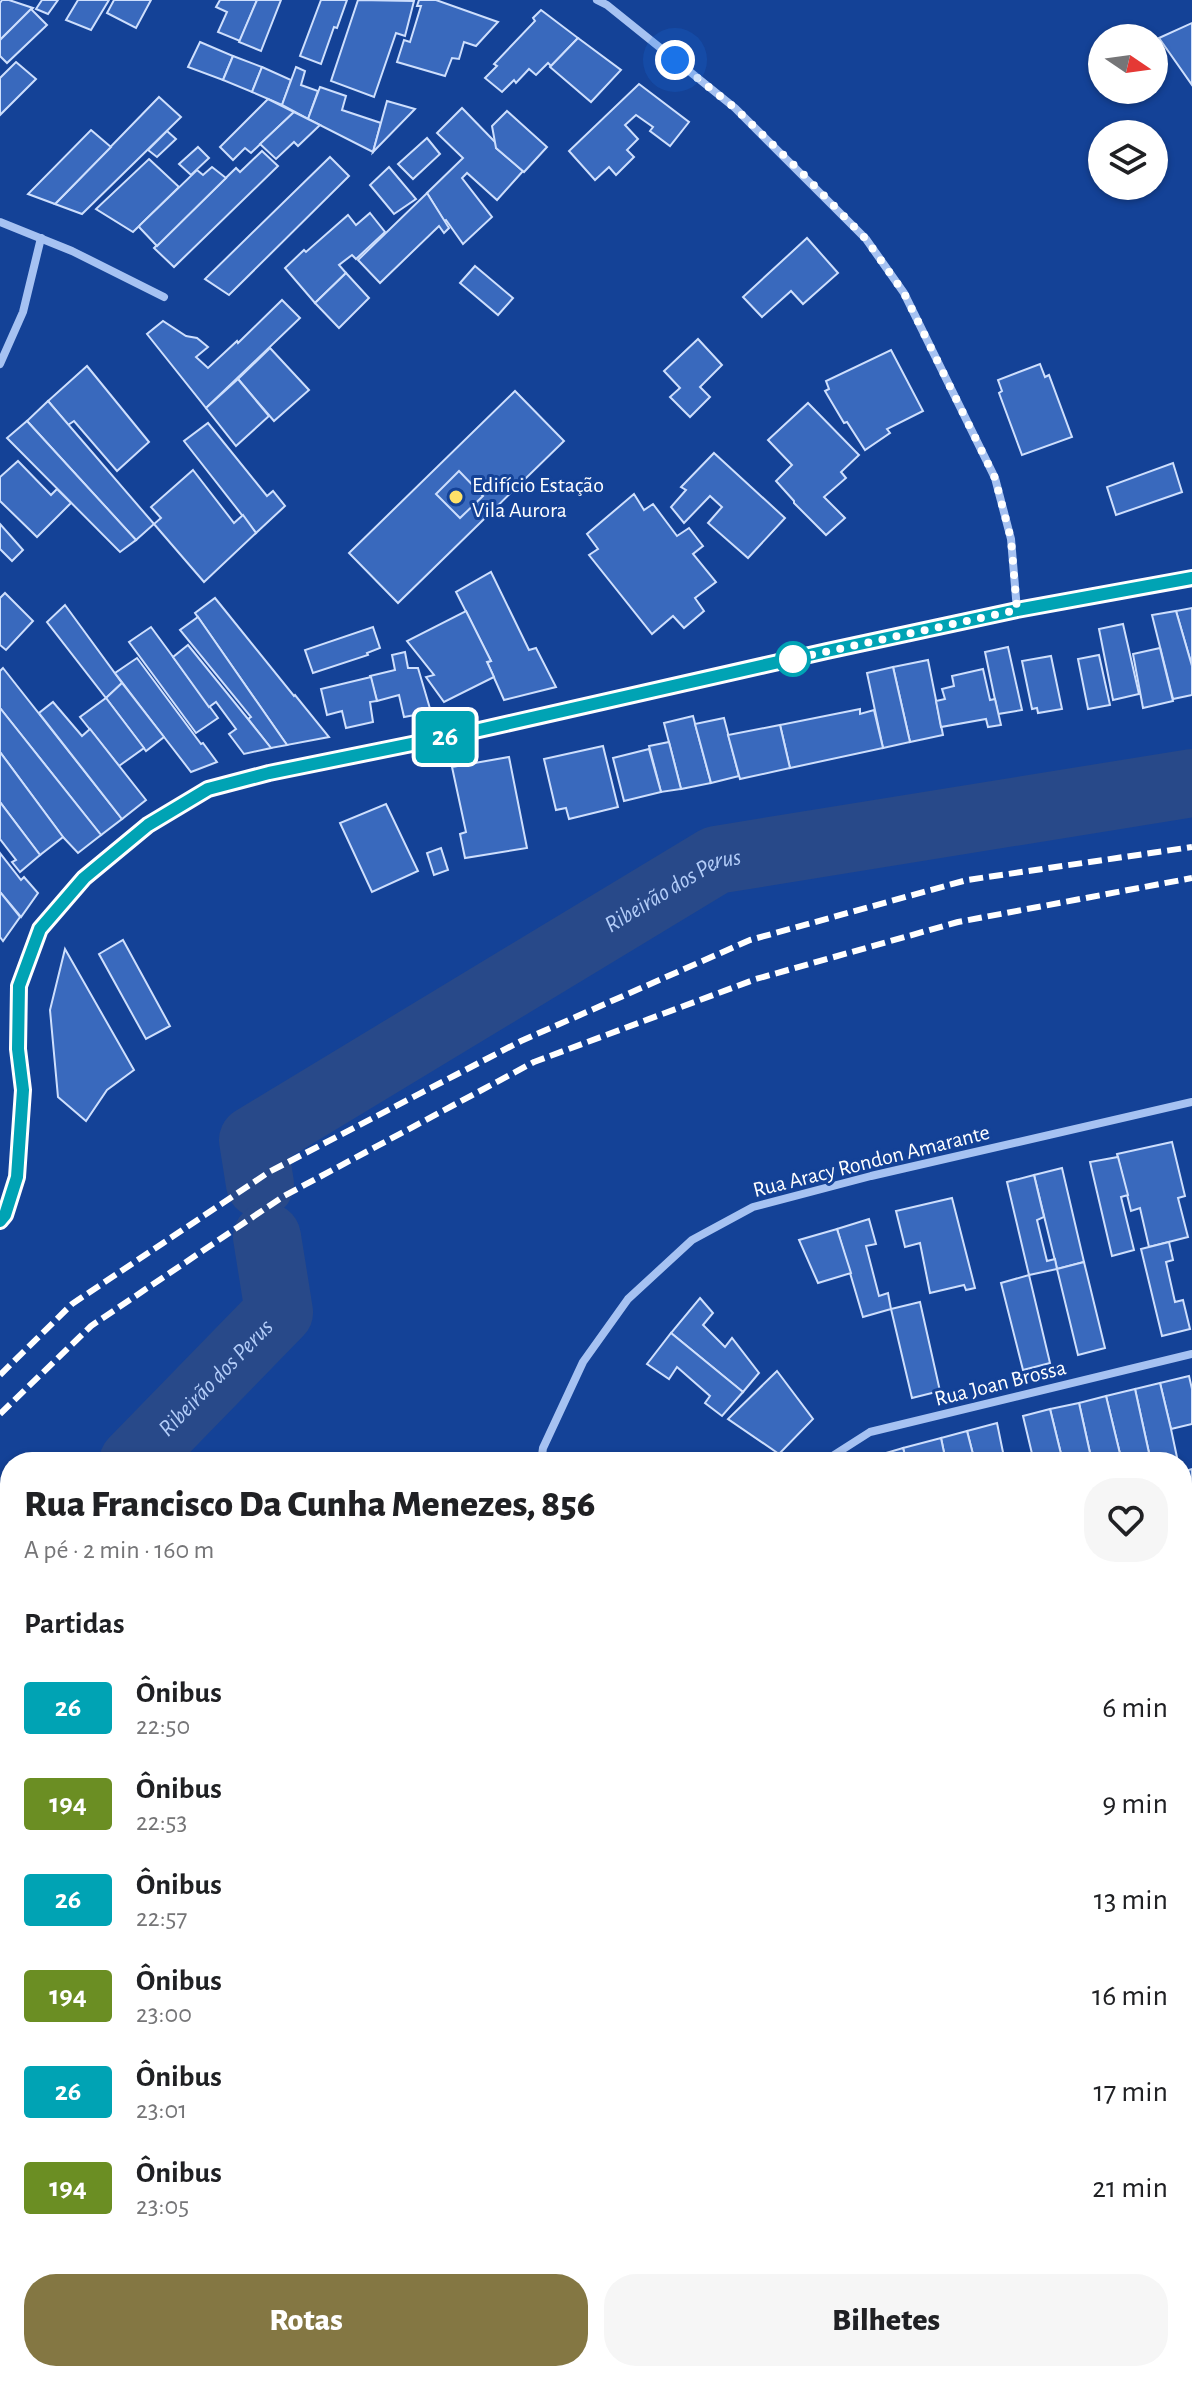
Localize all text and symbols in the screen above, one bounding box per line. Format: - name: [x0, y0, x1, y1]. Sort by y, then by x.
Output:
- north arrow: [1088, 24, 1168, 104]
- map controls: [1088, 24, 1168, 200]
- your location: [655, 40, 695, 80]
- button: layers: [1088, 120, 1168, 200]
- place label: Edifício Estação Vila Aurora: [472, 474, 604, 521]
- marker: Edifício Estação Vila Aurora: [447, 488, 465, 506]
- unlabelled marker: [776, 642, 810, 676]
- line badge: 26: [409, 711, 481, 763]
- text: 26: [432, 723, 458, 751]
- water label: Ribeirão dos Perus: [601, 845, 743, 937]
- street label: Rua Aracy Rondon Amarante: [751, 1121, 992, 1201]
- water label: Ribeirão dos Perus: [154, 1315, 278, 1441]
- street label: Rua Joan Brossa: [932, 1356, 1068, 1410]
- button: heart: [1084, 1478, 1168, 1562]
- text: Rua Francisco Da Cunha Menezes, 856: [24, 1486, 595, 1524]
- text: A pé · 2 min · 160 m: [24, 1537, 214, 1563]
- text: Partidas: [24, 1609, 124, 1639]
- text: Ônibus: [136, 1678, 222, 1708]
- text: 6 min: [1102, 1693, 1168, 1723]
- text: 26: [55, 1694, 81, 1722]
- text: 22:50: [136, 1713, 190, 1739]
- text: Ônibus: [136, 1774, 222, 1804]
- text: 9 min: [1102, 1789, 1168, 1819]
- text: 194: [49, 1790, 87, 1818]
- text: 22:53: [136, 1809, 187, 1835]
- text: Ônibus: [136, 1870, 222, 1900]
- text: 13 min: [1094, 1885, 1168, 1915]
- text: 26: [55, 1886, 81, 1914]
- text: 22:57: [136, 1905, 187, 1931]
- text: Ônibus: [136, 1966, 222, 1996]
- text: 16 min: [1092, 1981, 1168, 2011]
- text: 194: [49, 1982, 87, 2010]
- text: 23:00: [136, 2001, 192, 2027]
- text: Ônibus: [136, 2062, 222, 2092]
- text: 17 min: [1093, 2077, 1168, 2107]
- text: 26: [55, 2078, 81, 2106]
- text: 23:01: [136, 2097, 187, 2123]
- text: Ônibus: [136, 2158, 222, 2188]
- text: 21 min: [1092, 2173, 1168, 2203]
- text: 194: [49, 2174, 87, 2202]
- text: 23:05: [136, 2193, 189, 2219]
- button: Rotas: [24, 2274, 588, 2366]
- button: Bilhetes: [604, 2274, 1168, 2366]

